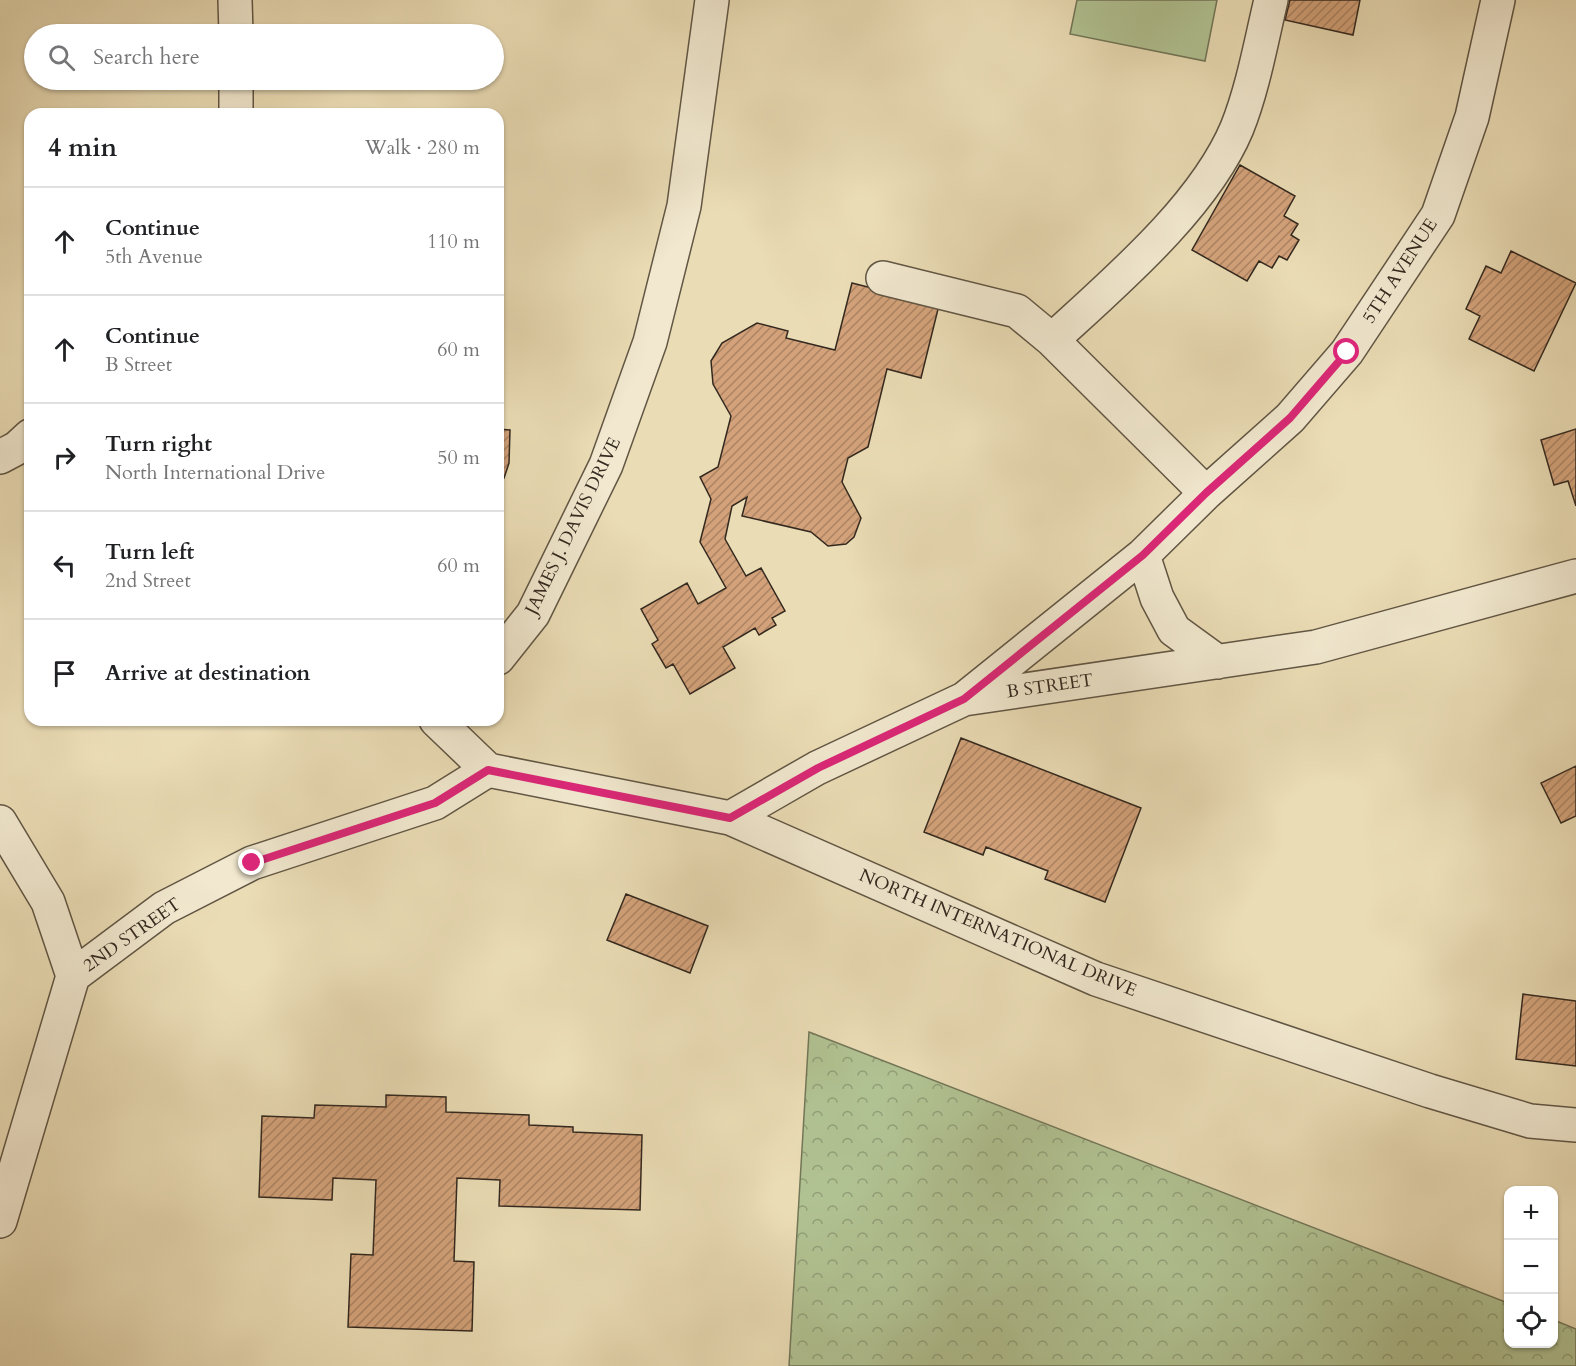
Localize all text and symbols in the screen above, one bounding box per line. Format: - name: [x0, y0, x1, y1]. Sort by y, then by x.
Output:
- search box: [24, 24, 504, 90]
- icon: search: [45, 41, 78, 74]
- text: Search here: [93, 42, 200, 72]
- text: 4 min: [48, 130, 117, 165]
- text: Walk · 280 m: [365, 134, 480, 161]
- text: Continue: [105, 213, 200, 243]
- street label: 5TH AVENUE: [1357, 214, 1443, 328]
- icon: ahead: [48, 225, 81, 258]
- text: 110 m: [427, 228, 480, 255]
- text: 5th Avenue: [105, 243, 203, 270]
- text: Continue: [105, 321, 200, 351]
- icon: ahead: [48, 333, 81, 366]
- text: 60 m: [437, 336, 480, 363]
- route start: [1333, 338, 1359, 364]
- text: B Street: [105, 351, 172, 378]
- text: Turn right: [105, 429, 212, 459]
- street label: JAMES J. DAVIS DRIVE: [518, 433, 627, 622]
- icon: right: [48, 441, 81, 474]
- text: 50 m: [437, 444, 480, 471]
- text: North International Drive: [105, 459, 325, 486]
- text: Turn left: [105, 537, 194, 567]
- icon: left: [48, 549, 81, 582]
- text: 60 m: [437, 552, 480, 579]
- text: 2nd Street: [105, 567, 191, 594]
- icon: arrive: [48, 657, 81, 690]
- text: Arrive at destination: [105, 658, 310, 688]
- street label: B STREET: [1005, 668, 1095, 704]
- route end: [238, 849, 264, 875]
- street label: NORTH INTERNATIONAL DRIVE: [855, 863, 1141, 1003]
- street label: 2ND STREET: [78, 892, 186, 978]
- map controls: [1504, 1186, 1558, 1348]
- button: +: [1504, 1186, 1558, 1240]
- button: −: [1504, 1240, 1558, 1294]
- button: locate: [1504, 1294, 1558, 1348]

